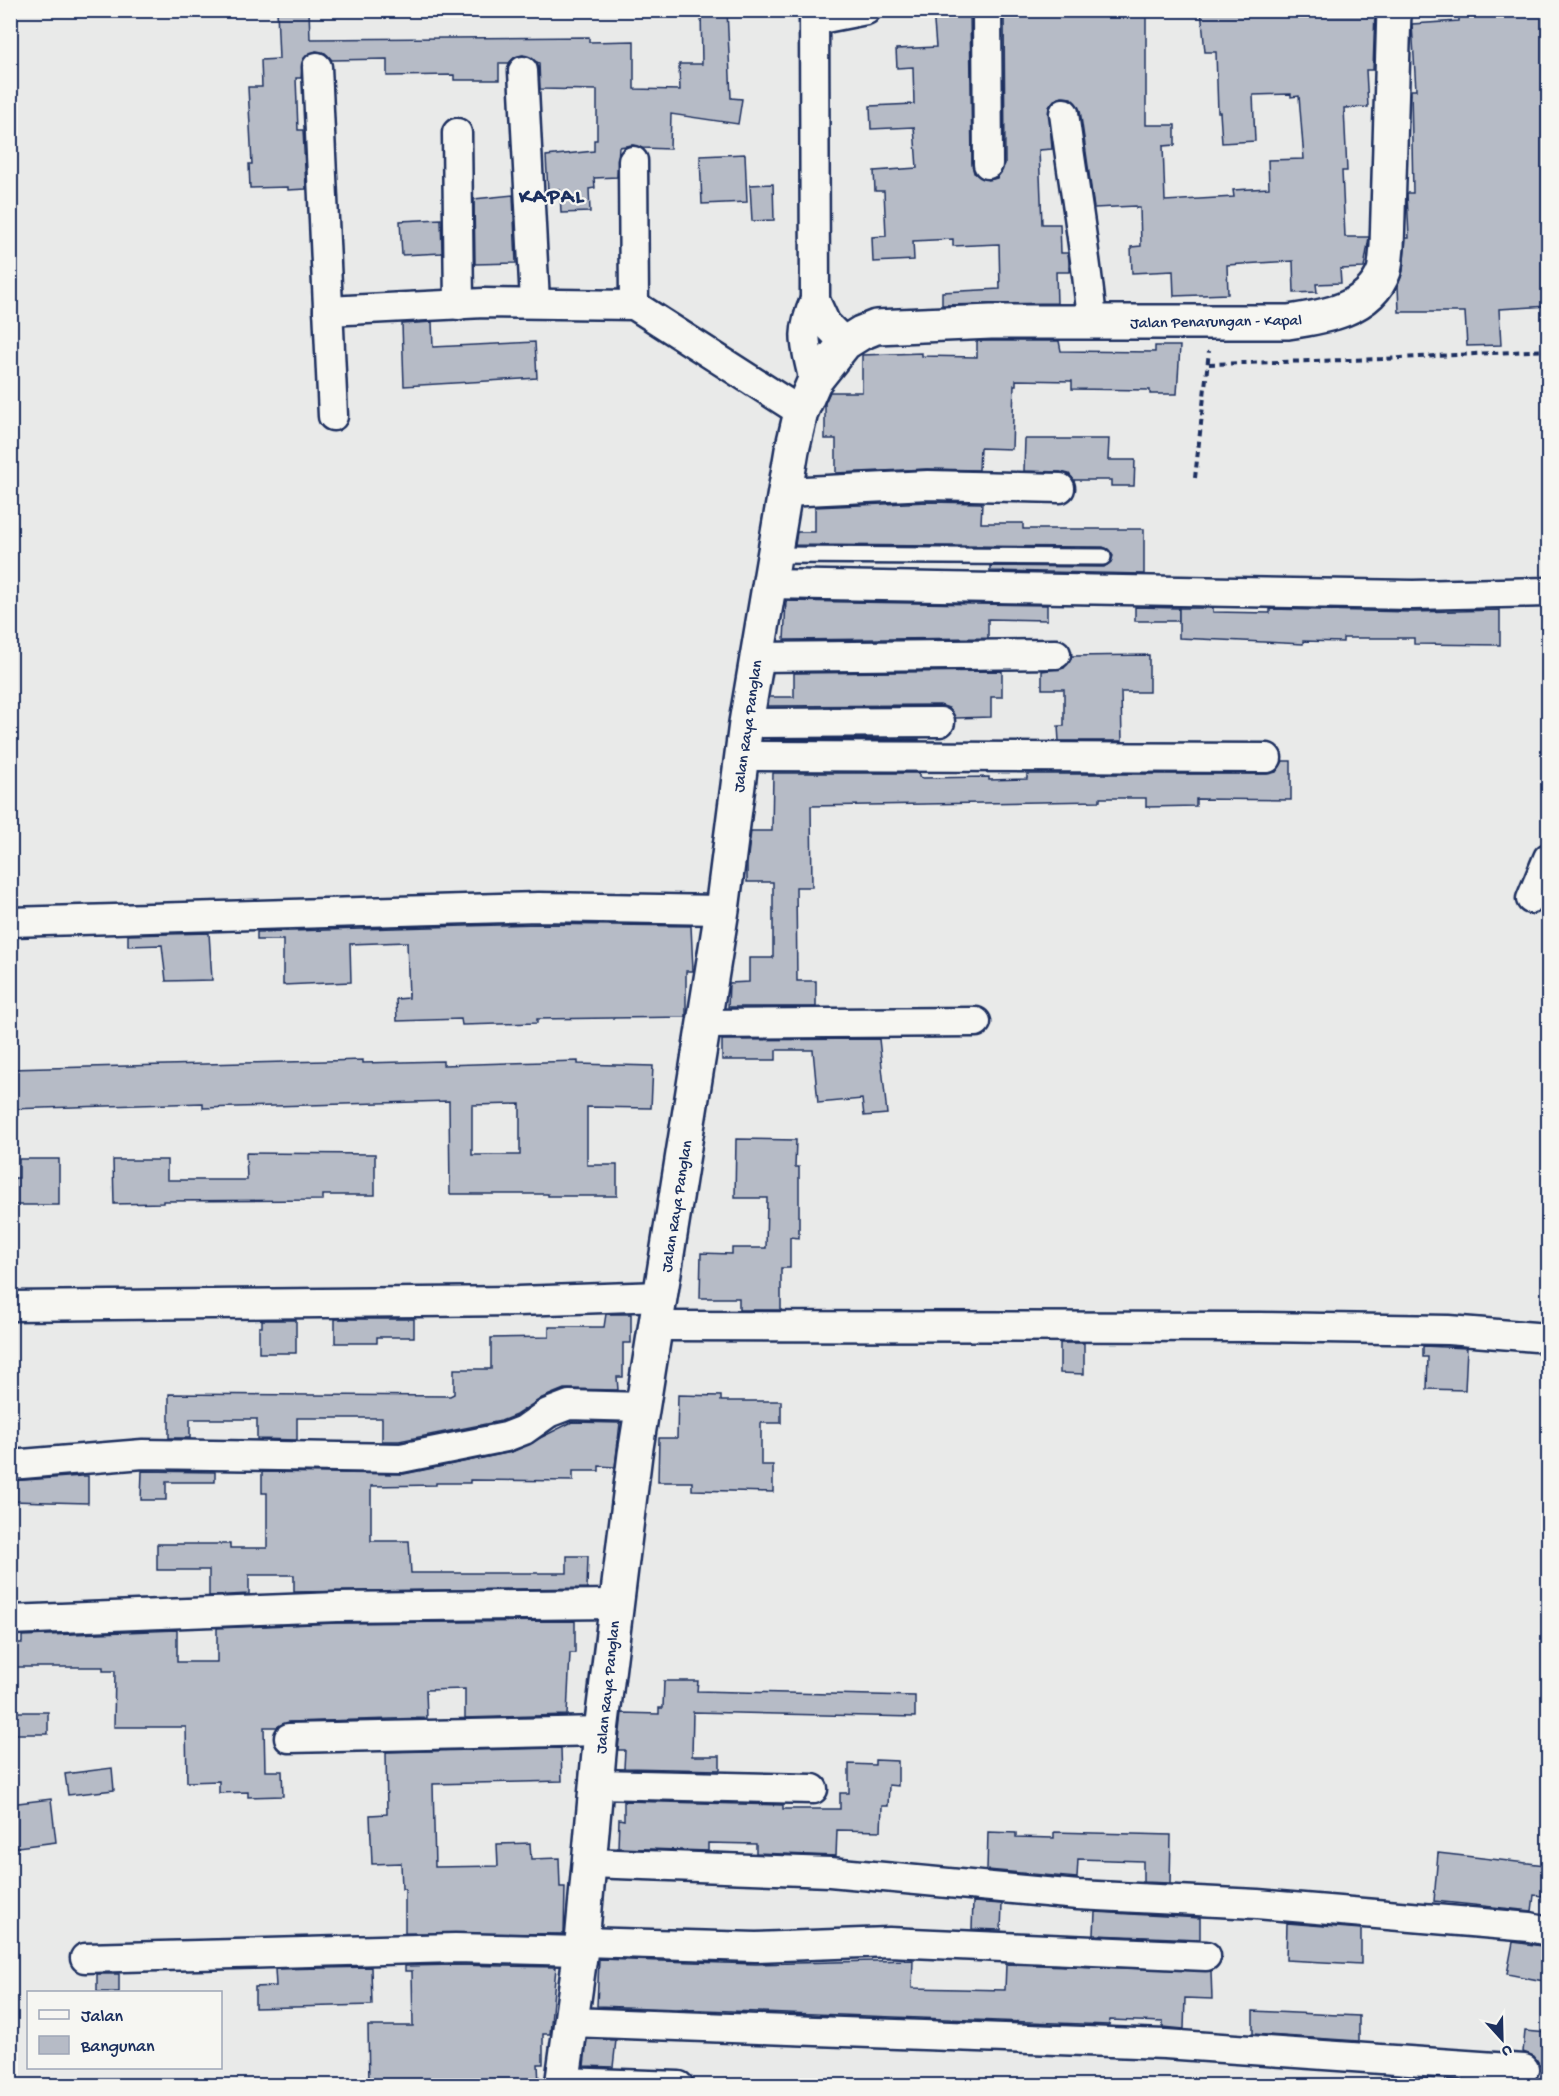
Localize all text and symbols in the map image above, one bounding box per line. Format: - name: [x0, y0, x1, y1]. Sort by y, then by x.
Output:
- district label: KAPAL: [518, 185, 585, 211]
- street label: Jalan Penarungan - Kapal: [1130, 313, 1302, 334]
- street label: Jalan Raya Panglan: [731, 659, 768, 794]
- street label: Jalan Raya Panglan: [659, 1139, 698, 1274]
- street label: Jalan Raya Panglan: [593, 1620, 626, 1755]
- legend: [27, 1991, 222, 2069]
- text: Jalan: [81, 2007, 123, 2028]
- north arrow: [1472, 2009, 1532, 2069]
- text: Bangunan: [80, 2037, 155, 2058]
- text: U: [1498, 2039, 1514, 2060]

